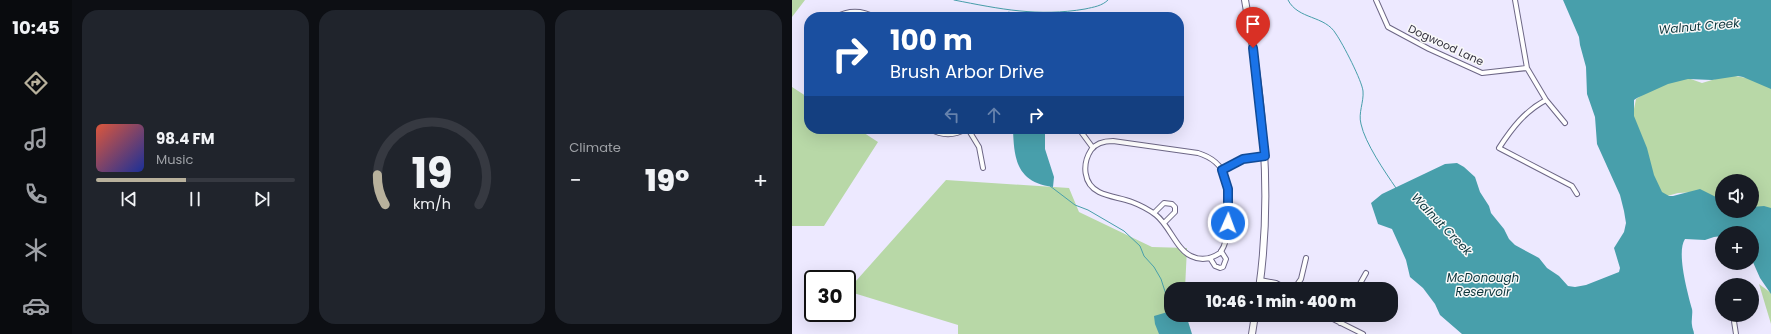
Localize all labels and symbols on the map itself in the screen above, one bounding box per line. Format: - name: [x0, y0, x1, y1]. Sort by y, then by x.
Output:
- pin: [1236, 7.0, 1270, 48]
- water label: Walnut Creek: [1658, 14, 1741, 38]
- street label: Dogwood Lane: [1406, 20, 1487, 70]
- water label: Walnut Creek: [1408, 189, 1477, 260]
- position arrow: [1207, 202, 1249, 244]
- water label: McDonough Reservoir: [1447, 269, 1519, 300]
- speed limit sign: 30: [804, 270, 856, 322]

